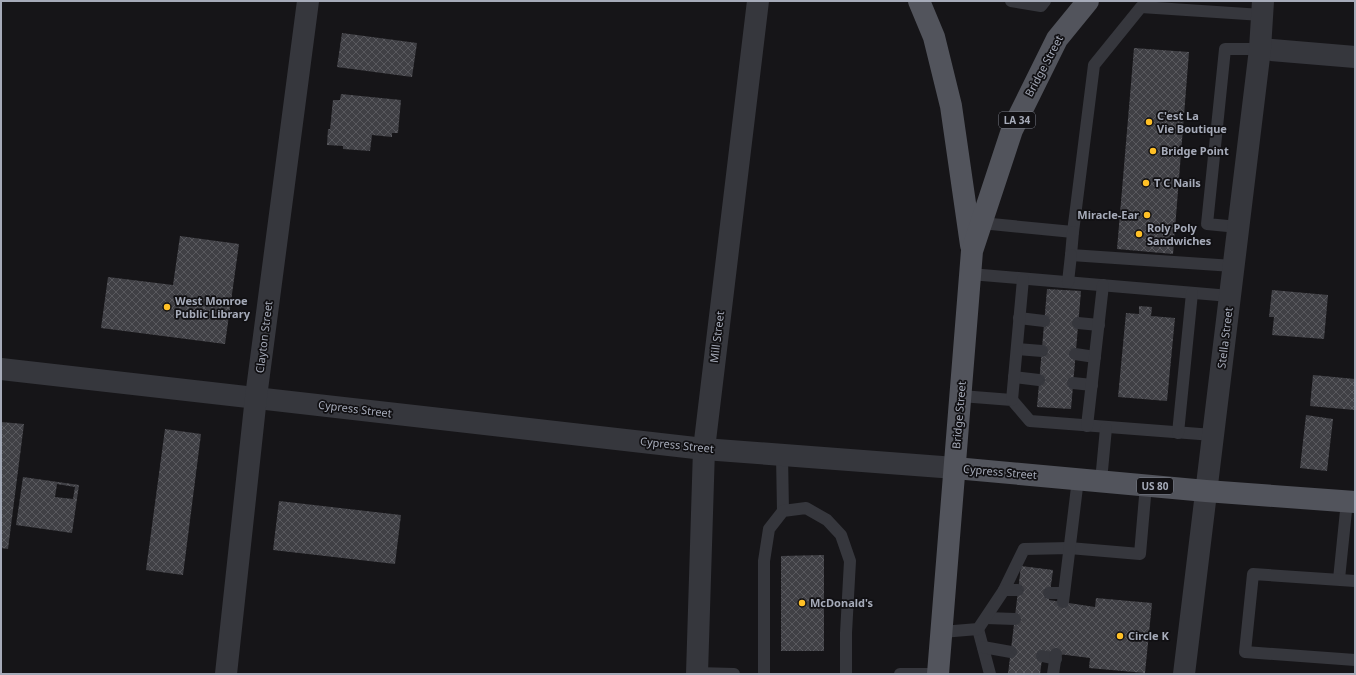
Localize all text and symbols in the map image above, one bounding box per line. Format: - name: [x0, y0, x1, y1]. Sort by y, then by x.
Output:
- street label: Bridge Street: [1021, 32, 1066, 99]
- place label: C'est La Vie Boutique: [1157, 108, 1227, 136]
- road number: LA 34: [999, 112, 1035, 128]
- marker: C'est La Vie Boutique: [1144, 117, 1154, 127]
- place label: Bridge Point: [1161, 143, 1229, 158]
- marker: Bridge Point: [1148, 146, 1158, 156]
- place label: T C Nails: [1154, 175, 1201, 190]
- marker: T C Nails: [1141, 178, 1151, 188]
- place label: Miracle-Ear: [1077, 207, 1139, 222]
- marker: Miracle-Ear: [1142, 210, 1152, 220]
- place label: Roly Poly Sandwiches: [1147, 220, 1212, 248]
- marker: Roly Poly Sandwiches: [1134, 229, 1144, 239]
- place label: West Monroe Public Library: [175, 293, 251, 321]
- street label: Clayton Street: [252, 300, 275, 374]
- marker: West Monroe Public Library: [162, 302, 172, 312]
- street label: Stella Street: [1213, 306, 1236, 369]
- street label: Mill Street: [706, 310, 727, 364]
- street label: Bridge Street: [948, 380, 969, 449]
- street label: Cypress Street: [317, 397, 393, 420]
- street label: Cypress Street: [639, 433, 715, 456]
- street label: Cypress Street: [963, 461, 1038, 482]
- road number: US 80: [1137, 478, 1173, 494]
- place label: McDonald's: [810, 595, 874, 610]
- marker: McDonald's: [797, 598, 807, 608]
- place label: Circle K: [1128, 628, 1169, 643]
- marker: Circle K: [1115, 631, 1125, 641]

